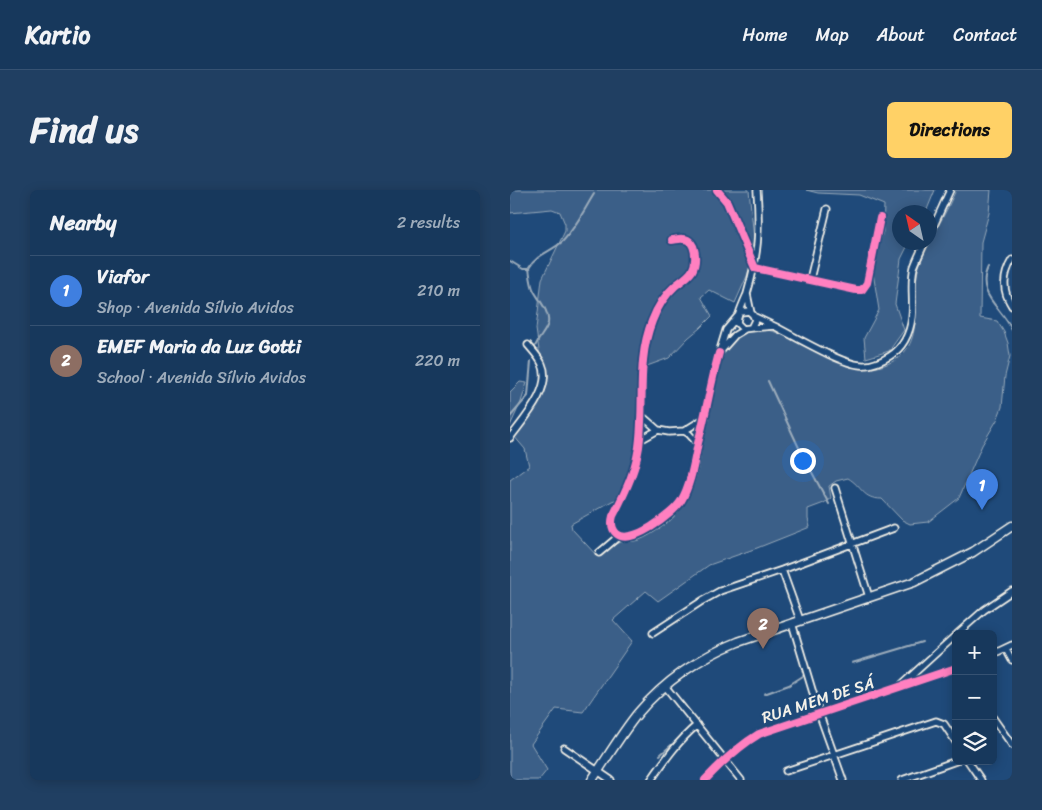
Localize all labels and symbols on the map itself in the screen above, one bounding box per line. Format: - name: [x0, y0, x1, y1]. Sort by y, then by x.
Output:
- north arrow: [892, 205, 937, 250]
- your location: [790, 448, 816, 474]
- pin: 1: [966, 469, 998, 510]
- pin: 2: [747, 608, 779, 649]
- street label: RUA MEM DE SÁ: [758, 667, 880, 732]

